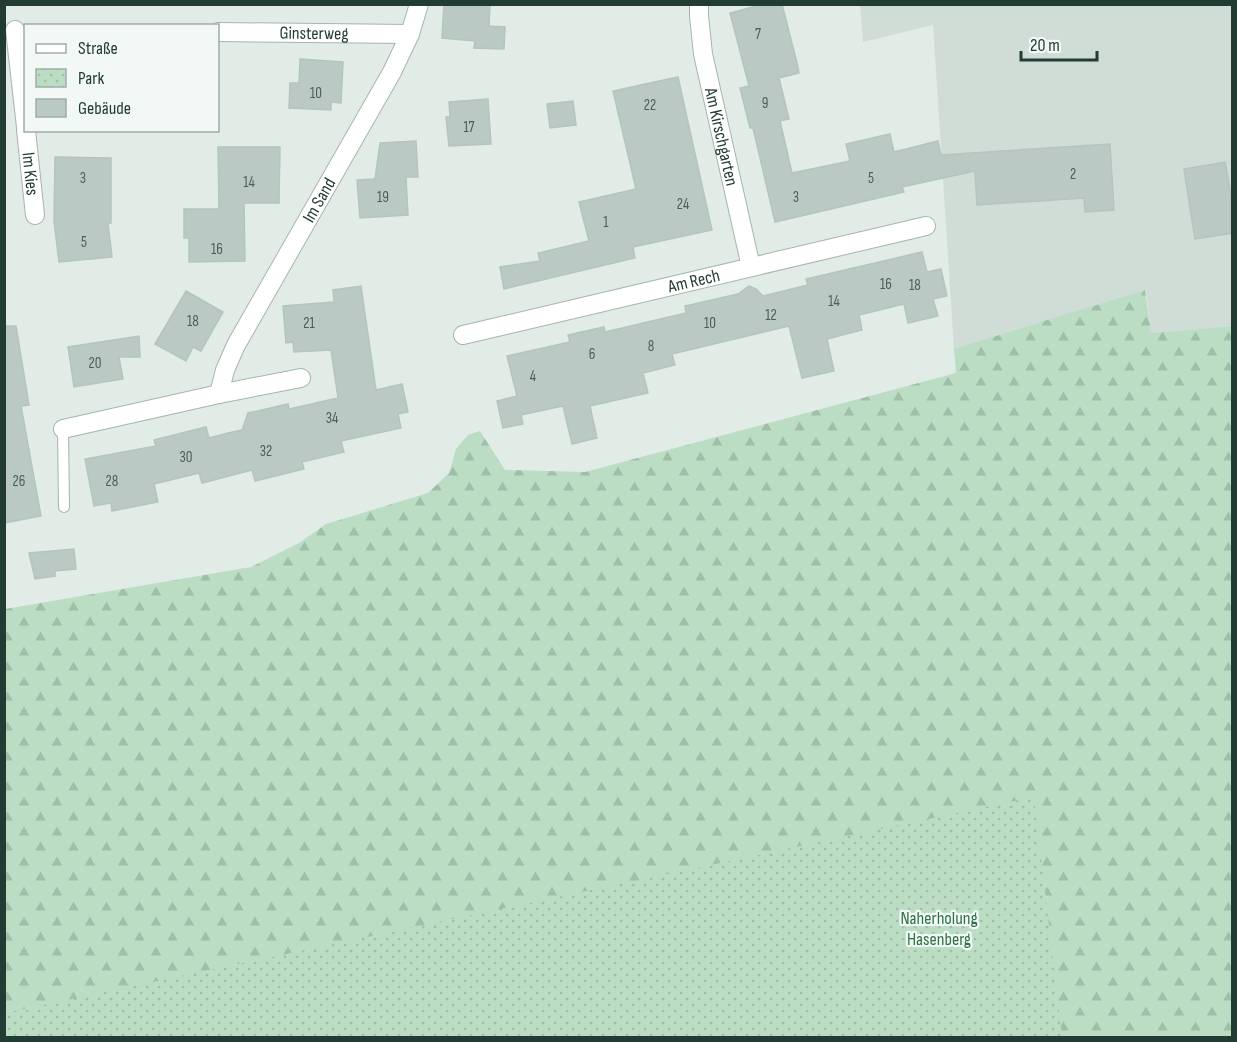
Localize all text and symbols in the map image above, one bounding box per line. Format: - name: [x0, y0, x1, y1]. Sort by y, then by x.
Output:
- street label: Ginsterweg: [279, 23, 349, 44]
- legend: [24, 24, 219, 132]
- scale bar: [1021, 24, 1098, 62]
- house number: 7: [755, 25, 761, 44]
- text: 20 m: [1030, 35, 1060, 56]
- text: Straße: [78, 38, 118, 59]
- text: Park: [78, 68, 104, 89]
- house number: 10: [310, 84, 322, 103]
- street label: Am Kirschgarten: [700, 85, 742, 188]
- house number: 9: [762, 94, 768, 113]
- house number: 22: [644, 96, 656, 115]
- text: Gebäude: [78, 98, 131, 119]
- house number: 17: [463, 118, 475, 137]
- street label: Im Kies: [17, 151, 43, 196]
- house number: 2: [1070, 165, 1076, 184]
- house number: 3: [80, 169, 86, 188]
- house number: 5: [868, 169, 874, 188]
- house number: 14: [243, 173, 255, 192]
- street label: Im Sand: [298, 174, 340, 226]
- house number: 19: [377, 188, 389, 207]
- house number: 3: [793, 188, 799, 207]
- house number: 24: [677, 195, 689, 214]
- house number: 1: [603, 213, 609, 232]
- house number: 5: [81, 233, 87, 252]
- house number: 16: [211, 240, 223, 259]
- street label: Am Rech: [665, 265, 722, 298]
- house number: 16: [880, 275, 892, 294]
- house number: 18: [909, 276, 921, 295]
- house number: 14: [828, 292, 840, 311]
- house number: 12: [765, 306, 777, 325]
- house number: 18: [187, 312, 199, 331]
- house number: 21: [303, 314, 315, 333]
- house number: 10: [704, 314, 716, 333]
- house number: 8: [648, 337, 654, 356]
- house number: 6: [589, 345, 595, 364]
- house number: 20: [89, 354, 101, 373]
- house number: 4: [530, 367, 536, 386]
- house number: 34: [326, 409, 338, 428]
- house number: 32: [260, 442, 272, 461]
- house number: 30: [180, 448, 192, 467]
- house number: 26: [13, 472, 25, 491]
- house number: 28: [106, 472, 118, 491]
- park label: Naherholung Hasenberg: [900, 908, 978, 950]

